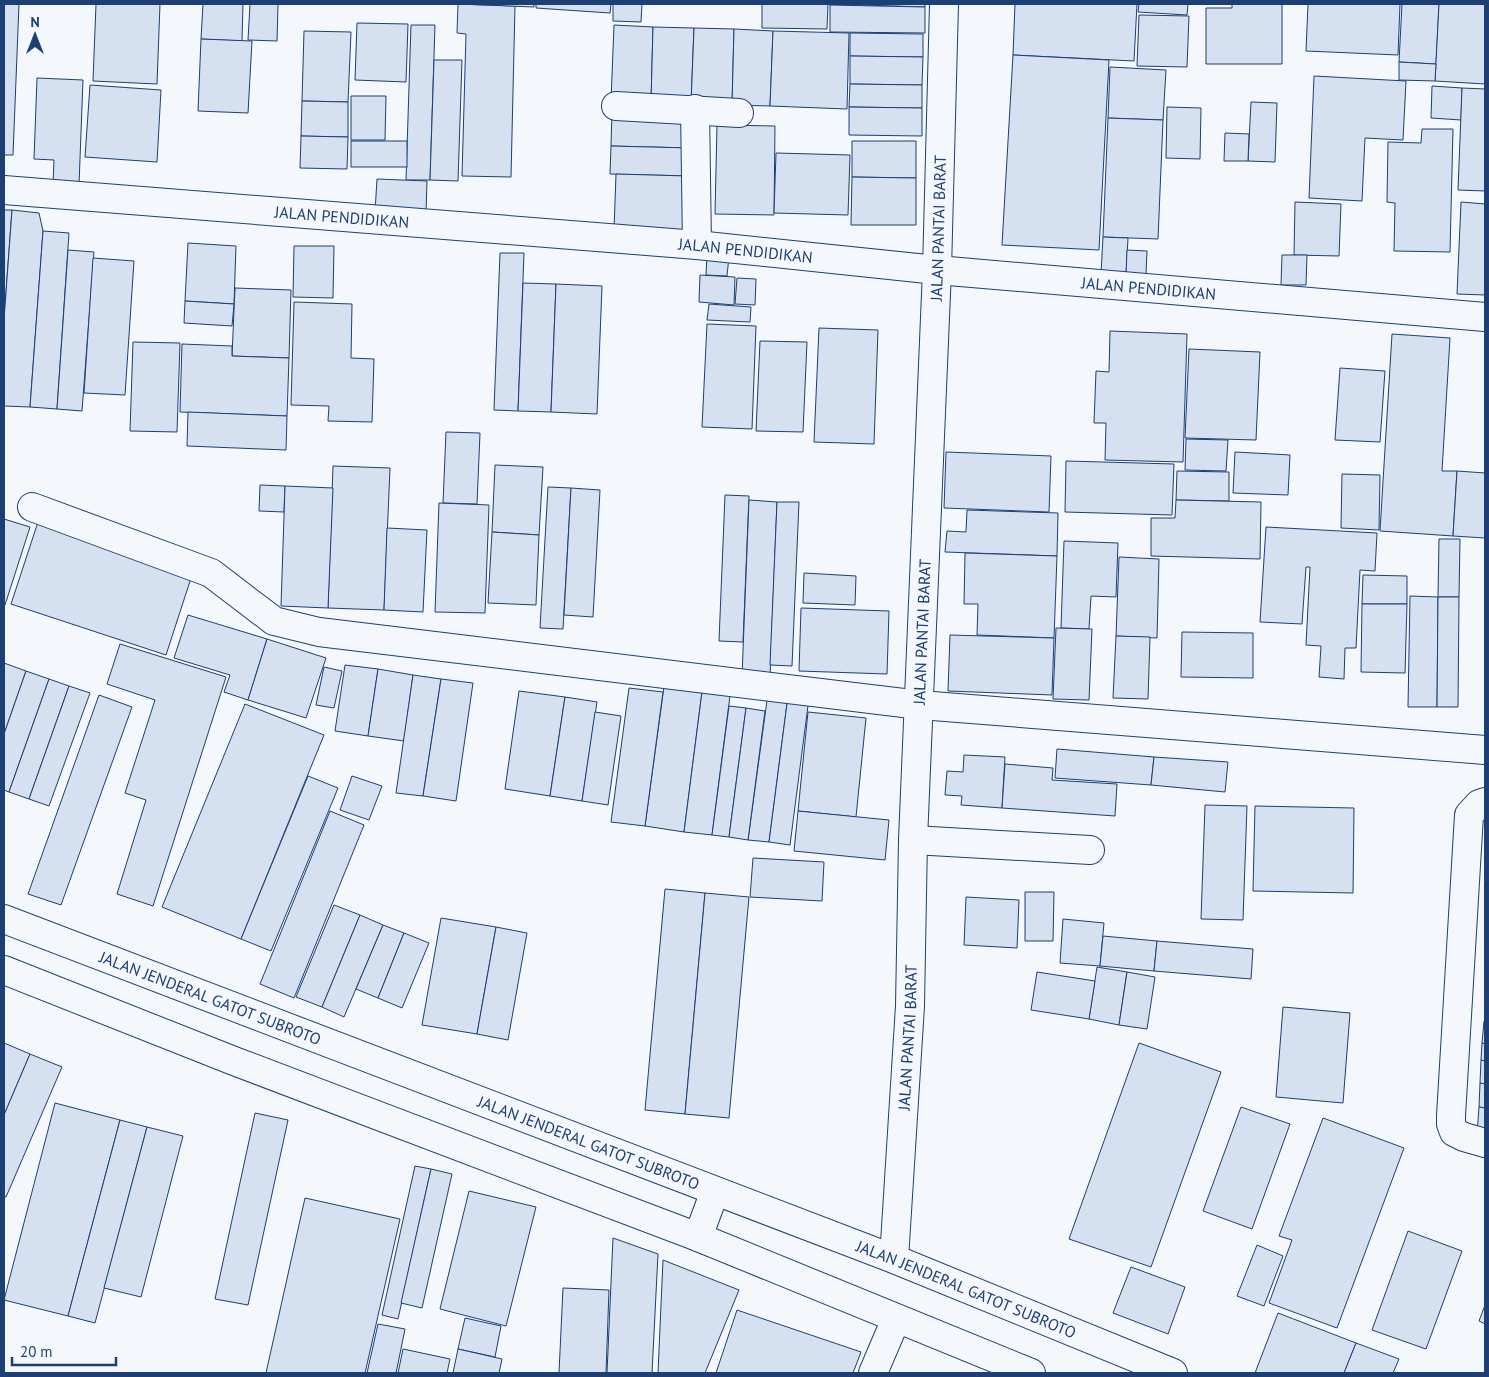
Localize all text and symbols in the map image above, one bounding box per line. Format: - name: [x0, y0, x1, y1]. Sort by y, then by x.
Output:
- north arrow: [10, 10, 60, 60]
- text: N: [30, 13, 40, 31]
- street label: JALAN PANTAI BARAT: [926, 155, 950, 302]
- street label: JALAN PENDIDIKAN: [273, 201, 410, 232]
- street label: JALAN PENDIDIKAN: [677, 233, 814, 267]
- street label: JALAN PENDIDIKAN: [1080, 272, 1217, 304]
- street label: JALAN PANTAI BARAT: [909, 558, 935, 706]
- street label: JALAN JENDERAL GATOT SUBROTO: [96, 946, 324, 1049]
- street label: JALAN PANTAI BARAT: [893, 964, 921, 1112]
- street label: JALAN JENDERAL GATOT SUBROTO: [474, 1091, 702, 1194]
- street label: JALAN JENDERAL GATOT SUBROTO: [853, 1235, 1079, 1342]
- scale bar: [12, 1334, 116, 1366]
- text: 20 m: [20, 1342, 53, 1361]

